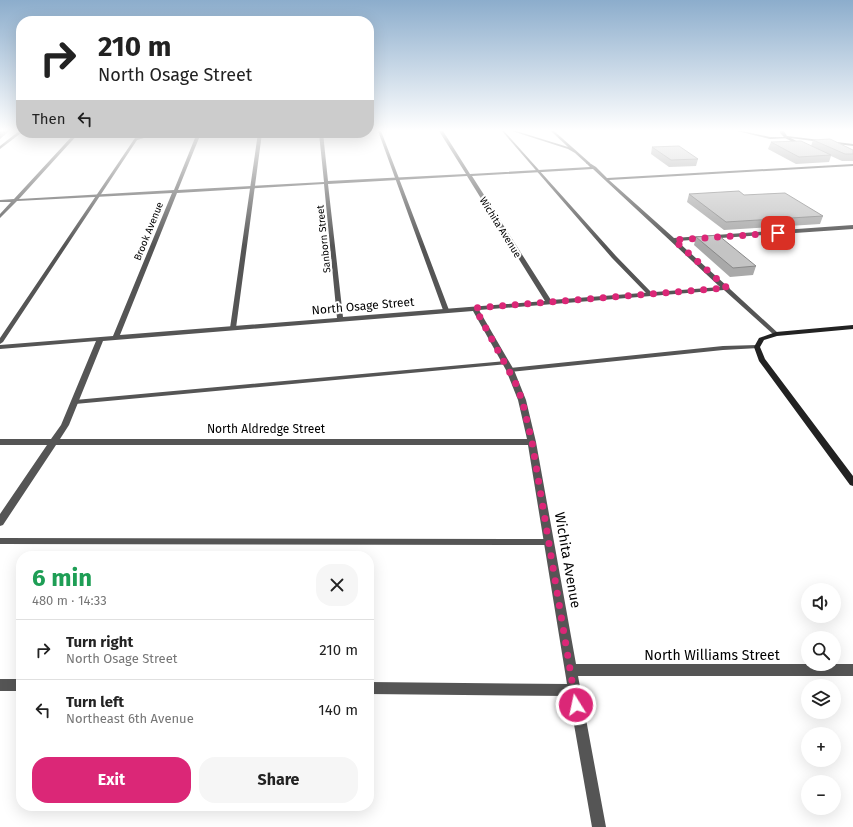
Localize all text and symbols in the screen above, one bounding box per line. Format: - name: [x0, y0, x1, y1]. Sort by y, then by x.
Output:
- text: 210 m: [98, 30, 172, 63]
- icon: right: [32, 32, 84, 84]
- text: North Osage Street: [98, 64, 252, 86]
- icon: left: [74, 108, 96, 130]
- text: Then: [32, 110, 66, 128]
- street label: Wichita Avenue: [477, 195, 524, 260]
- street label: Brook Avenue: [132, 200, 166, 262]
- street label: Sanborn Street: [314, 204, 334, 273]
- pin: [761, 216, 795, 250]
- icon: arrive: [767, 222, 789, 244]
- street label: North Osage Street: [311, 294, 416, 317]
- street label: North Aldredge Street: [207, 422, 326, 436]
- street label: Wichita Avenue: [551, 511, 584, 609]
- text: 6 min: [32, 564, 92, 592]
- button: close: [316, 564, 358, 606]
- map controls: [801, 583, 841, 815]
- button: sound: [801, 583, 841, 623]
- text: 480 m · 14:33: [32, 593, 107, 608]
- button: search: [801, 631, 841, 671]
- text: Turn right: [66, 633, 133, 651]
- icon: right: [32, 639, 54, 661]
- text: 210 m: [319, 641, 358, 659]
- street label: North Williams Street: [644, 647, 781, 664]
- text: North Osage Street: [66, 651, 177, 666]
- button: layers: [801, 679, 841, 719]
- position arrow: [555, 684, 597, 726]
- text: Turn left: [66, 693, 124, 711]
- icon: left: [32, 699, 54, 721]
- text: 140 m: [318, 701, 358, 719]
- text: Northeast 6th Avenue: [66, 711, 194, 726]
- button: +: [801, 727, 841, 767]
- button: Exit: [32, 757, 191, 803]
- button: Share: [199, 757, 358, 803]
- button: −: [801, 775, 841, 815]

